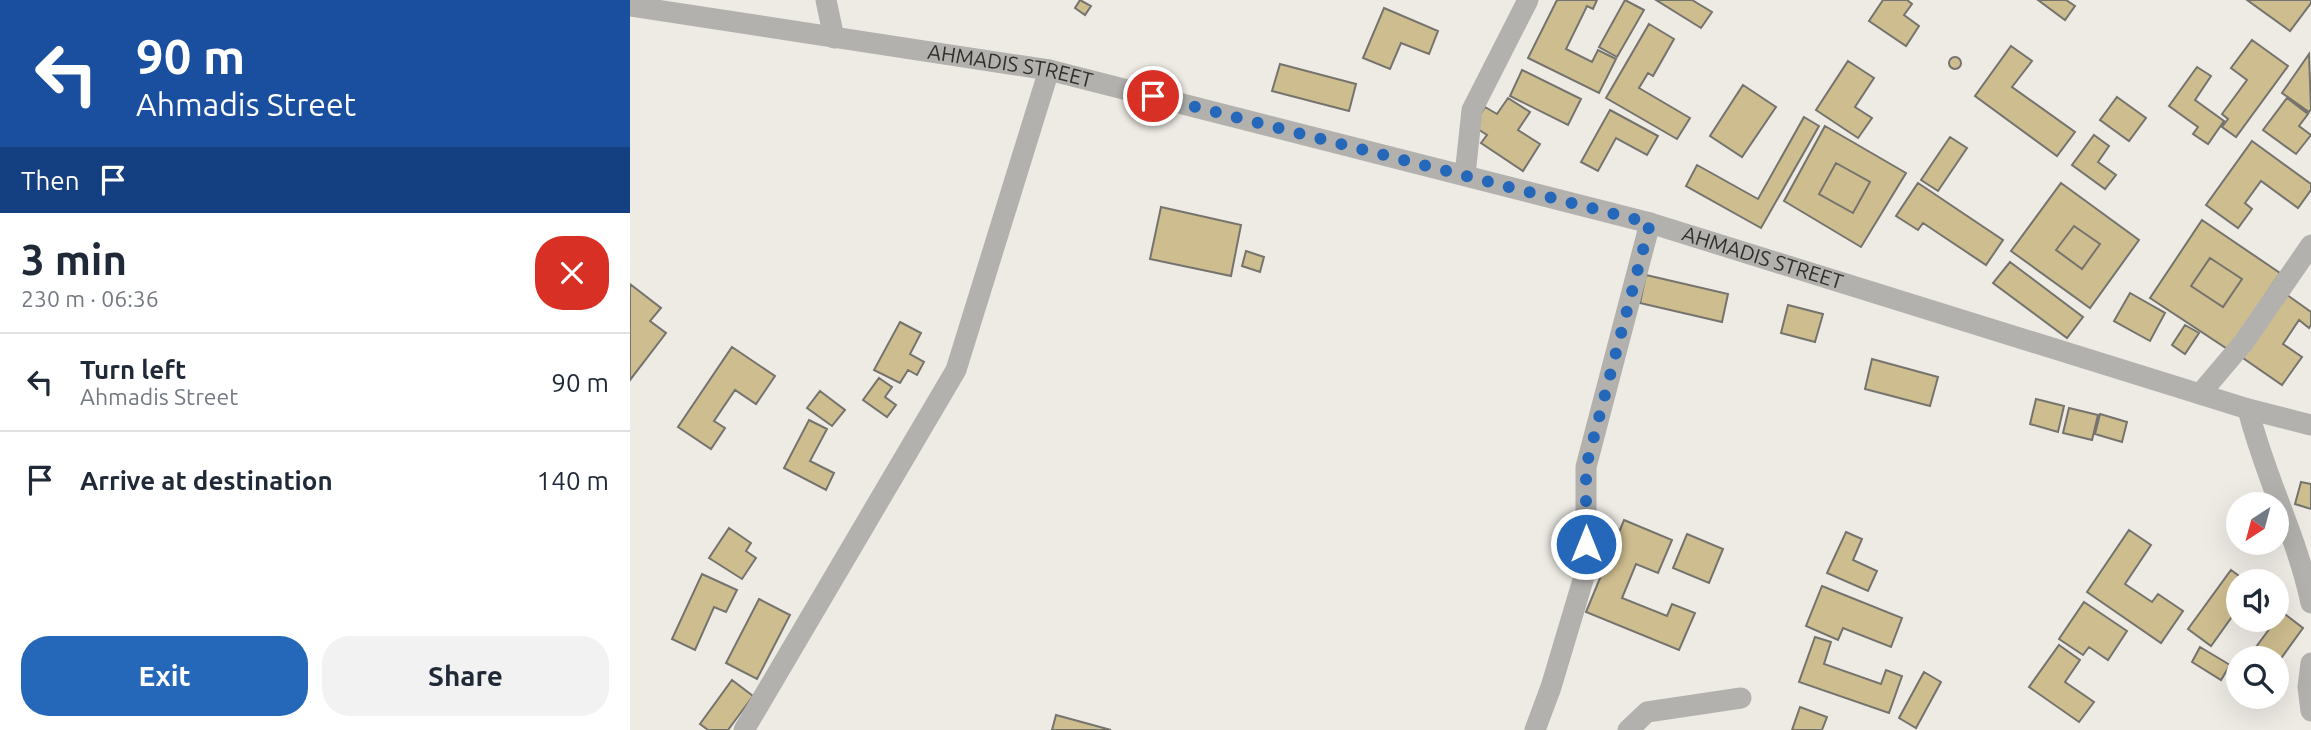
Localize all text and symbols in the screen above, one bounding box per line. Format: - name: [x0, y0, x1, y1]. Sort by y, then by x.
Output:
- icon: left: [21, 28, 112, 119]
- text: 90 m: [136, 28, 245, 83]
- street label: AHMADIS STREET: [926, 39, 1096, 92]
- pin: [1123, 66, 1183, 126]
- icon: arrive: [1134, 77, 1172, 115]
- text: Ahmadis Street: [136, 86, 356, 122]
- icon: arrive: [94, 161, 132, 199]
- text: Then: [21, 166, 80, 195]
- street label: AHMADIS STREET: [1680, 221, 1847, 293]
- text: 3 min: [21, 236, 127, 283]
- button: close: [535, 236, 609, 310]
- text: 230 m · 06:36: [21, 286, 159, 311]
- text: Turn left: [80, 355, 186, 384]
- icon: left: [21, 363, 59, 401]
- text: 90 m: [551, 368, 609, 397]
- text: Ahmadis Street: [80, 384, 238, 409]
- icon: arrive: [21, 461, 59, 499]
- text: Arrive at destination: [80, 466, 333, 495]
- text: 140 m: [537, 466, 609, 495]
- north arrow: [2226, 492, 2289, 555]
- map controls: [2226, 492, 2289, 709]
- position arrow: [1549, 507, 1623, 581]
- button: sound: [2226, 569, 2289, 632]
- button: Exit: [21, 636, 308, 716]
- button: Share: [322, 636, 609, 716]
- button: search: [2226, 646, 2289, 709]

